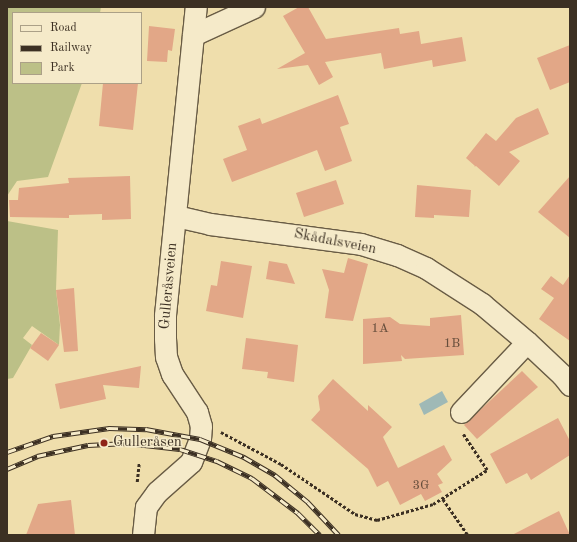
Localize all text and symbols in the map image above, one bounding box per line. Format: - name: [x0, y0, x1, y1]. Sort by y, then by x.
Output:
- legend: [12, 12, 142, 84]
- text: Road: [50, 22, 77, 34]
- text: Railway: [50, 42, 92, 54]
- text: Park: [50, 62, 75, 74]
- street label: Skådalsveien: [292, 225, 378, 259]
- street label: Gulleråsveien: [156, 242, 182, 330]
- house number: 1A: [371, 321, 389, 337]
- house number: 1B: [444, 336, 460, 352]
- place label: Gulleråsen: [113, 434, 182, 452]
- marker: Gulleråsen: [98, 437, 110, 449]
- house number: 3G: [413, 478, 429, 494]

